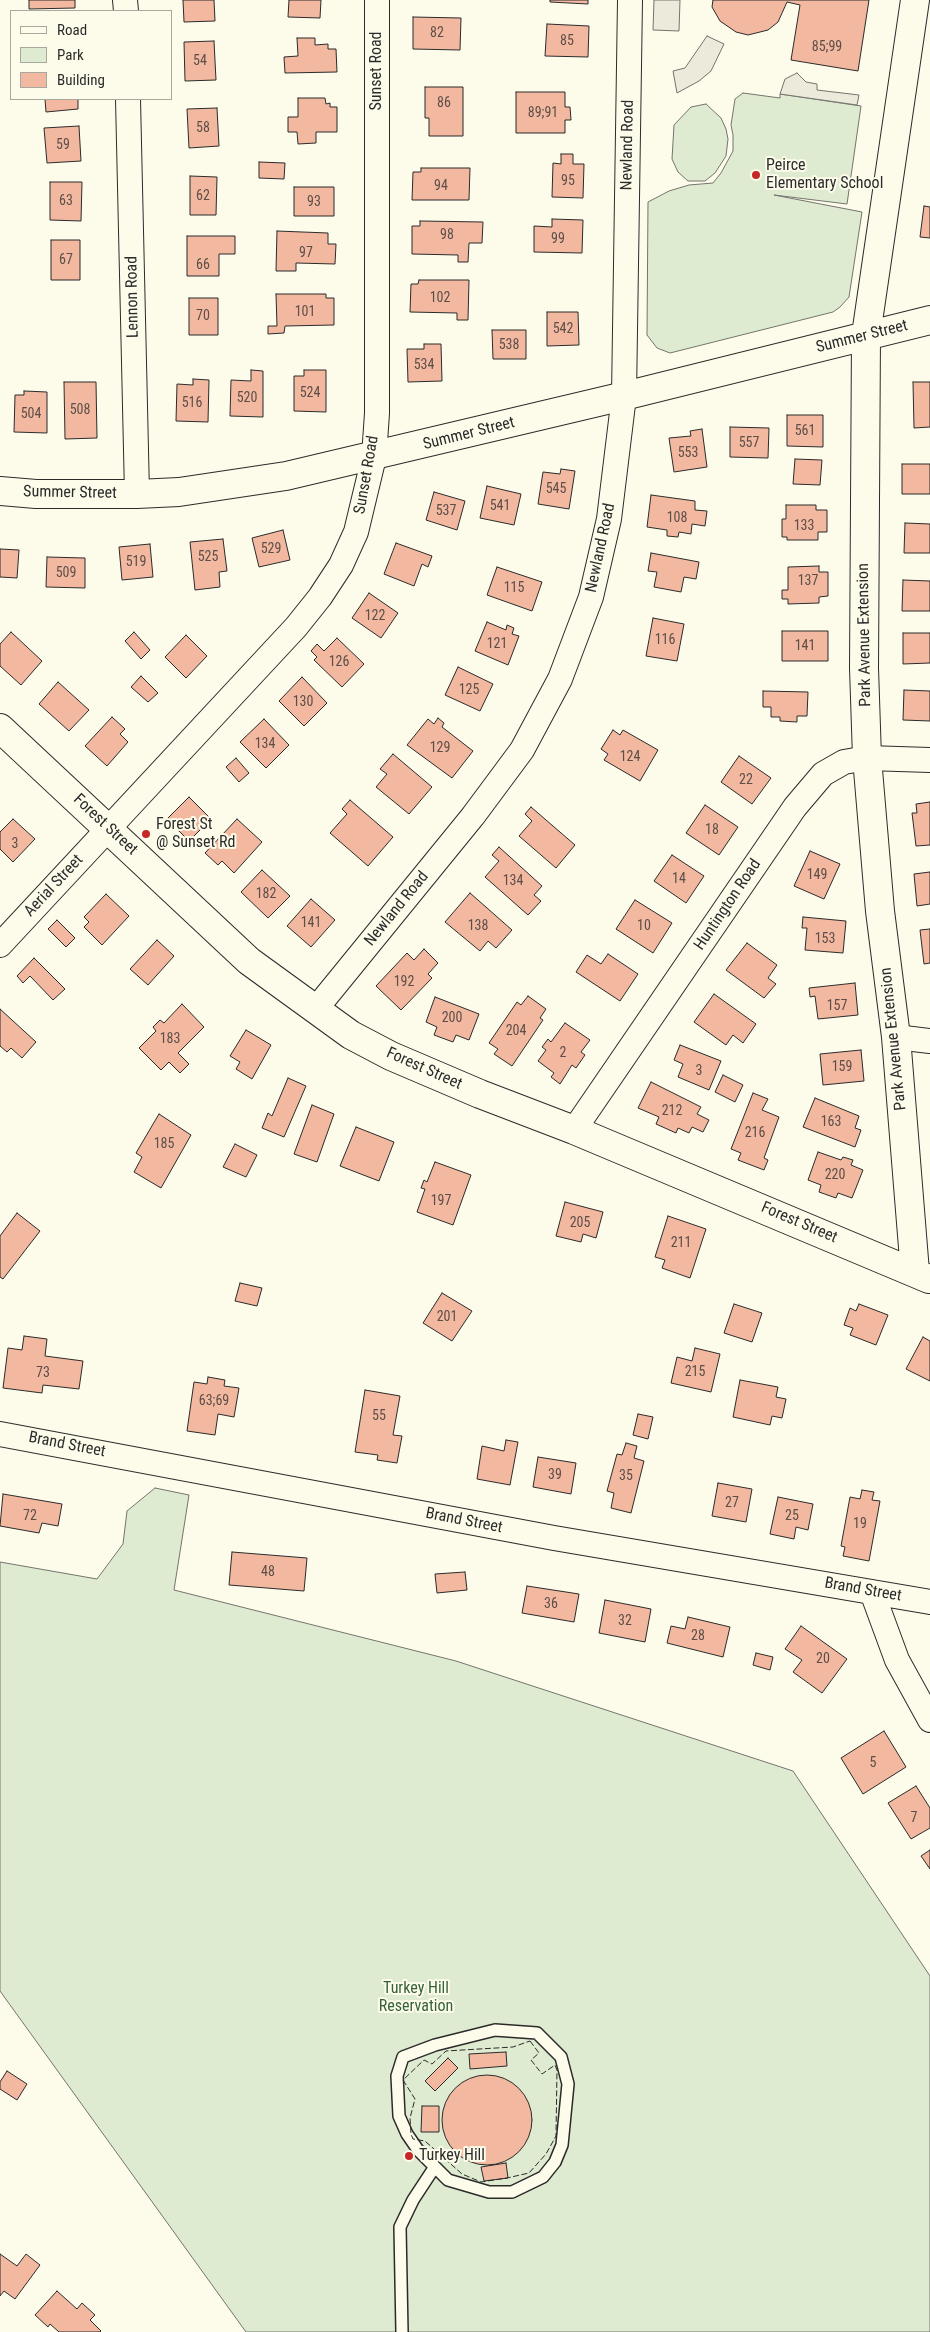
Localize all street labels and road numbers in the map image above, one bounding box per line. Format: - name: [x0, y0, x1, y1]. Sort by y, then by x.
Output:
- street label: Sunset Road: [367, 31, 387, 111]
- street label: Newland Road: [618, 100, 638, 190]
- street label: Lennon Road: [123, 256, 143, 338]
- street label: Summer Street: [814, 316, 910, 358]
- street label: Summer Street: [421, 413, 517, 455]
- street label: Sunset Road: [351, 434, 383, 516]
- street label: Summer Street: [23, 483, 117, 503]
- street label: Newland Road: [582, 502, 620, 594]
- street label: Park Avenue Extension: [854, 563, 876, 707]
- street label: Forest Street: [69, 790, 141, 860]
- street label: Aerial Street: [20, 851, 88, 921]
- street label: Huntington Road: [691, 856, 765, 954]
- street label: Newland Road: [361, 868, 433, 950]
- street label: Park Avenue Extension: [877, 967, 911, 1111]
- street label: Forest Street: [383, 1044, 465, 1094]
- street label: Forest Street: [758, 1198, 840, 1248]
- street label: Brand Street: [27, 1428, 107, 1462]
- street label: Brand Street: [424, 1504, 504, 1538]
- street label: Brand Street: [823, 1574, 903, 1606]

